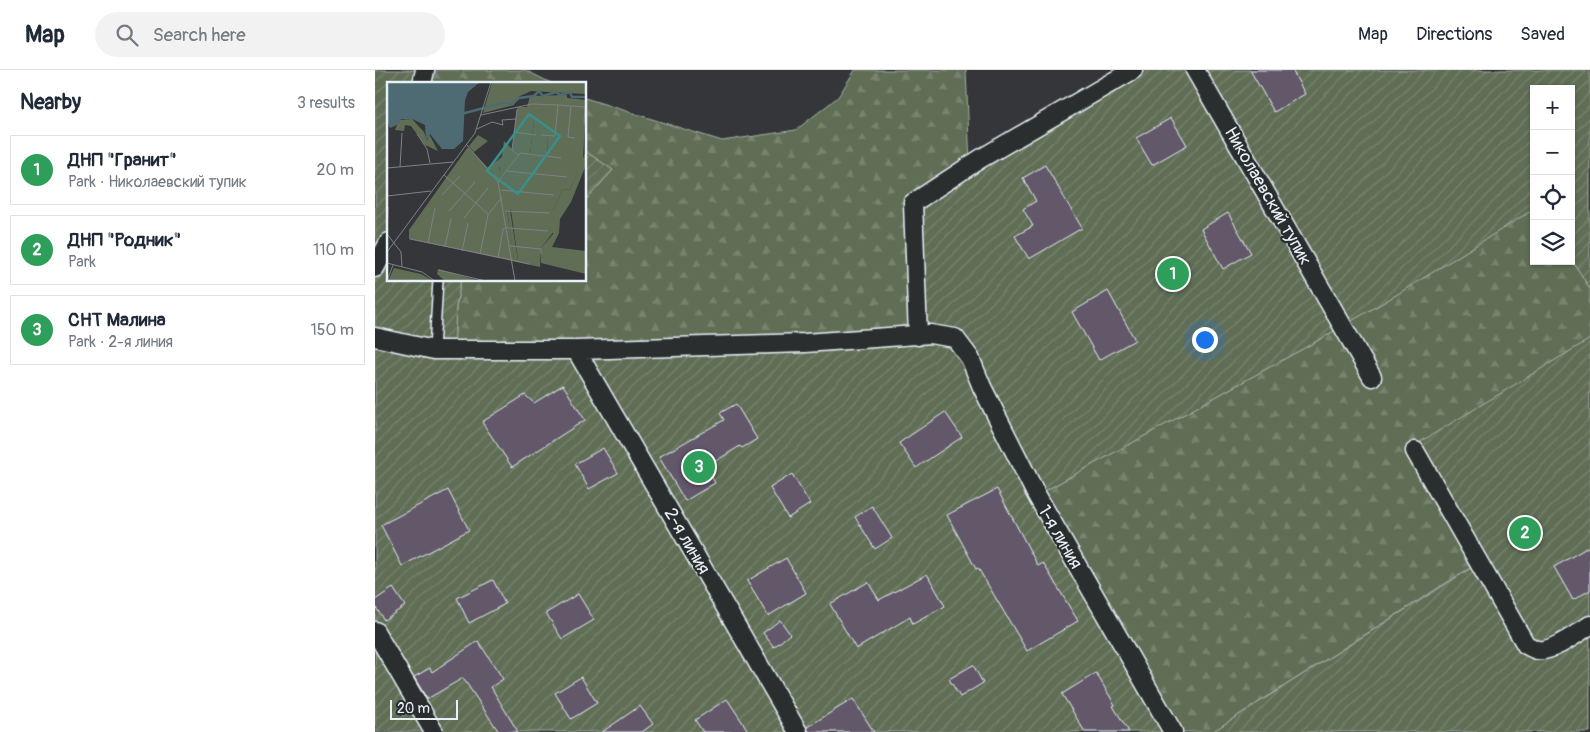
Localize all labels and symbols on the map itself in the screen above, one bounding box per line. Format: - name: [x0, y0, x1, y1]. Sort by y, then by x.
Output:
- inset map: [387, 82, 586, 281]
- street label: Николаевский тупик: [1219, 123, 1317, 269]
- pin: 1: [1157, 255, 1189, 293]
- your location: [1192, 327, 1218, 353]
- pin: 3: [683, 448, 715, 486]
- street label: 1-я линия: [1033, 501, 1087, 573]
- street label: 2-я линия: [659, 504, 715, 578]
- pin: 2: [1509, 514, 1541, 552]
- scale bar: [390, 697, 457, 720]

